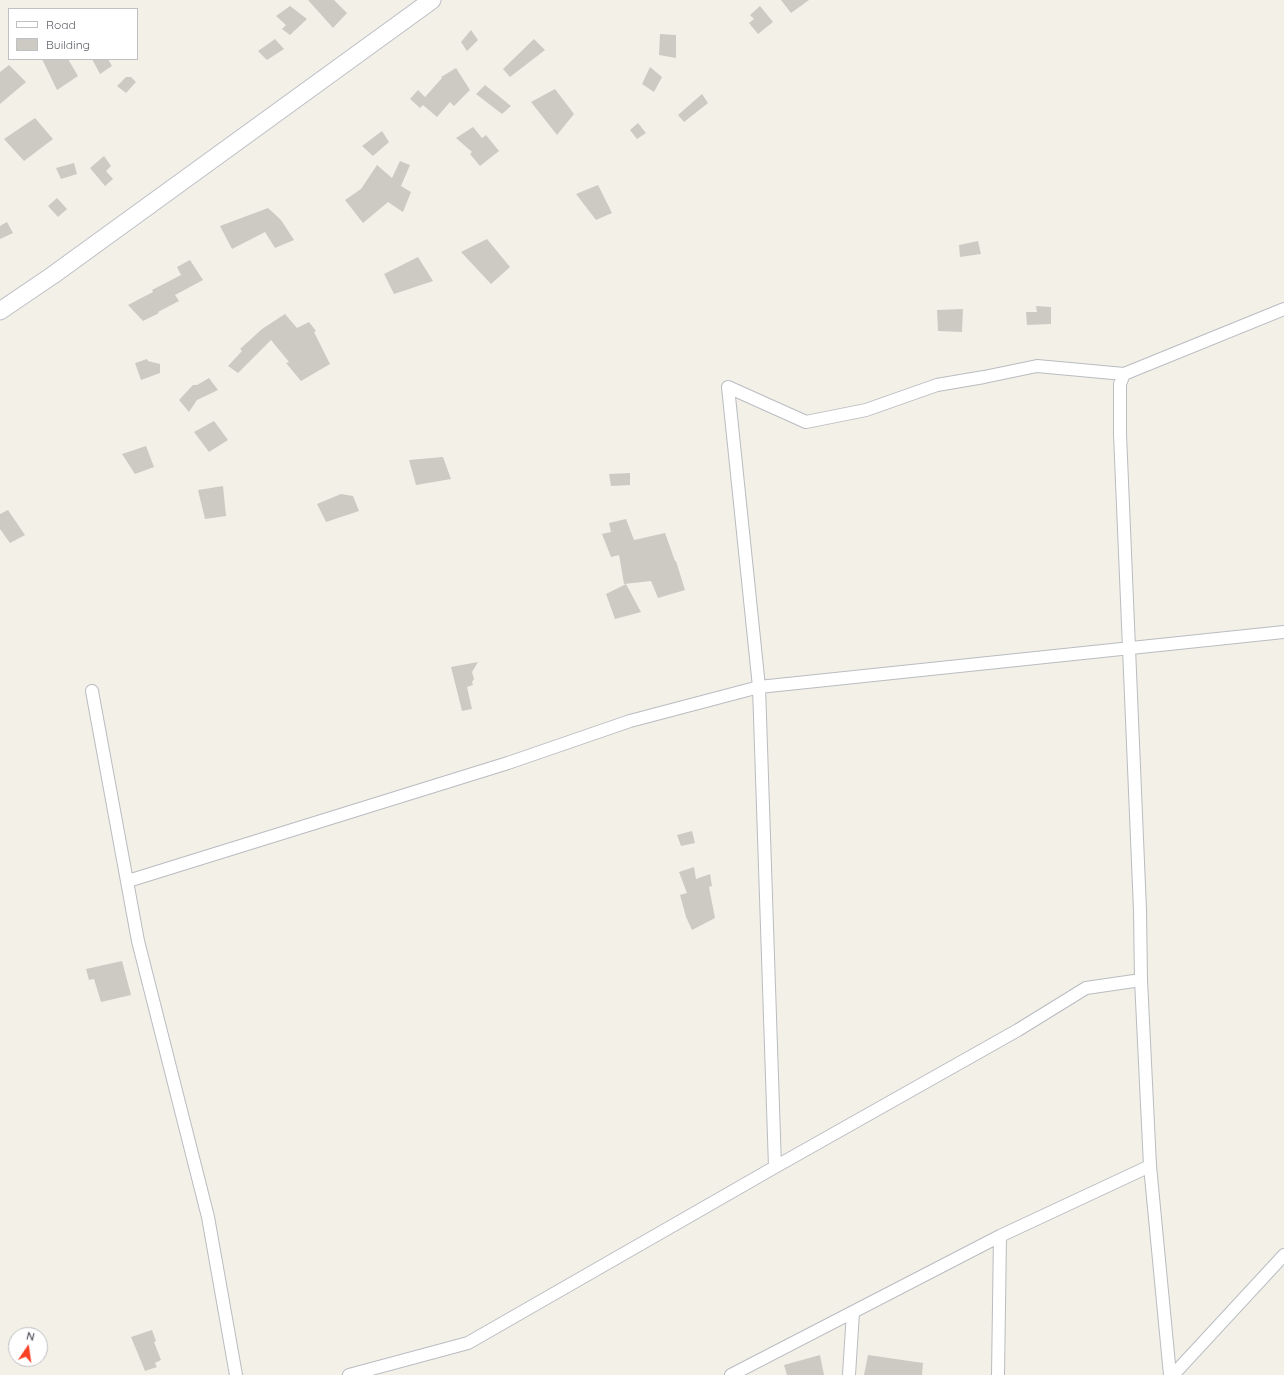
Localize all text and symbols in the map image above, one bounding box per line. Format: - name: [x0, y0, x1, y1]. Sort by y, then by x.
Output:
- legend: [8, 8, 138, 60]
- text: Road: [46, 17, 76, 32]
- text: Building: [46, 37, 90, 52]
- north arrow: [8, 1327, 48, 1367]
- text: N: [25, 1329, 36, 1344]

